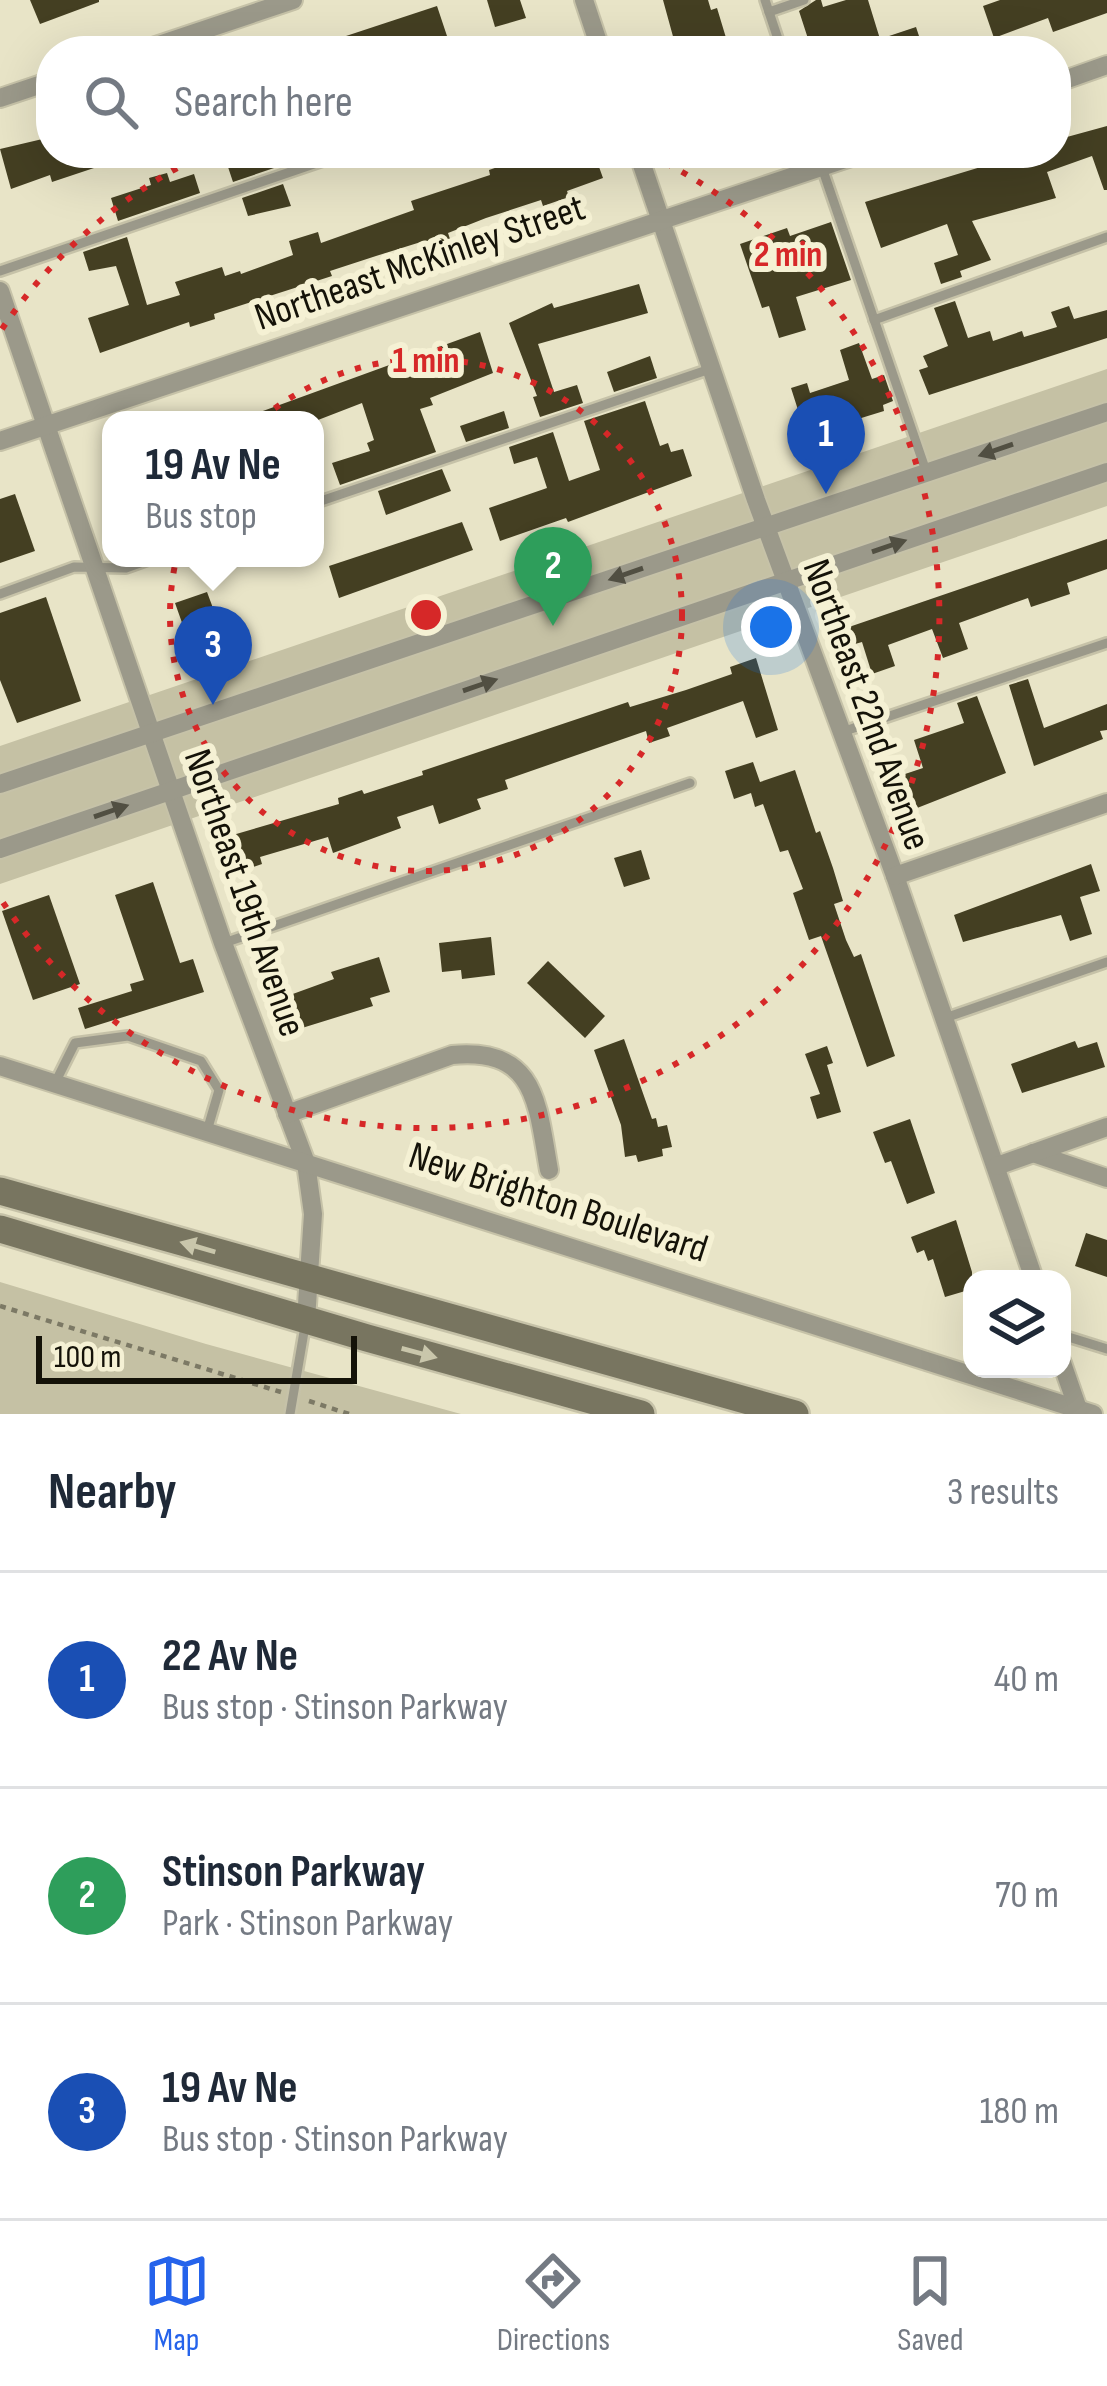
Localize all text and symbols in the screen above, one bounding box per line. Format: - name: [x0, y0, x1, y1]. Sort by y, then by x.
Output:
- search box: [36, 36, 1071, 168]
- icon: search: [78, 69, 144, 135]
- text: Search here: [174, 75, 353, 130]
- street label: Northeast McKinley Street: [249, 184, 591, 342]
- text: 2 min: [754, 234, 822, 277]
- text: 1 min: [393, 340, 459, 383]
- pin: 1: [787, 395, 865, 494]
- popup: [102, 411, 324, 567]
- text: 19 Av Ne: [145, 438, 281, 493]
- one-way arrow: [978, 442, 1014, 460]
- text: Bus stop: [145, 493, 257, 540]
- pin: 2: [514, 527, 592, 626]
- one-way arrow: [871, 536, 907, 554]
- street label: Northeast 22nd Avenue: [792, 553, 940, 857]
- one-way arrow: [607, 565, 644, 584]
- centre of rings: [405, 594, 447, 636]
- your location: [741, 597, 801, 657]
- pin: 3: [174, 606, 252, 705]
- one-way arrow: [462, 675, 498, 693]
- street label: Northeast 19th Avenue: [173, 743, 315, 1043]
- one-way arrow: [93, 801, 129, 819]
- street label: New Brighton Boulevard: [403, 1133, 713, 1273]
- one-way arrow: [179, 1237, 216, 1255]
- map controls: [963, 1270, 1071, 1378]
- button: layers: [963, 1270, 1071, 1378]
- scale bar: [36, 1330, 357, 1383]
- text: 100 m: [54, 1337, 121, 1377]
- one-way arrow: [401, 1344, 438, 1363]
- text: Nearby: [48, 1462, 177, 1523]
- text: 3 results: [947, 1469, 1059, 1516]
- text: 22 Av Ne: [162, 1629, 298, 1684]
- text: 1: [79, 1656, 95, 1703]
- text: 40 m: [994, 1656, 1059, 1703]
- text: Bus stop · Stinson Parkway: [162, 1684, 508, 1731]
- text: Stinson Parkway: [162, 1845, 425, 1900]
- text: 2: [78, 1872, 96, 1919]
- text: 70 m: [995, 1872, 1059, 1919]
- text: Park · Stinson Parkway: [162, 1900, 453, 1947]
- text: 19 Av Ne: [162, 2061, 298, 2116]
- text: 3: [78, 2088, 96, 2135]
- text: 180 m: [980, 2088, 1059, 2135]
- text: Bus stop · Stinson Parkway: [162, 2116, 508, 2163]
- tab: Map: [144, 2248, 210, 2360]
- tab: Directions: [497, 2248, 610, 2360]
- tab: Saved: [897, 2248, 963, 2360]

